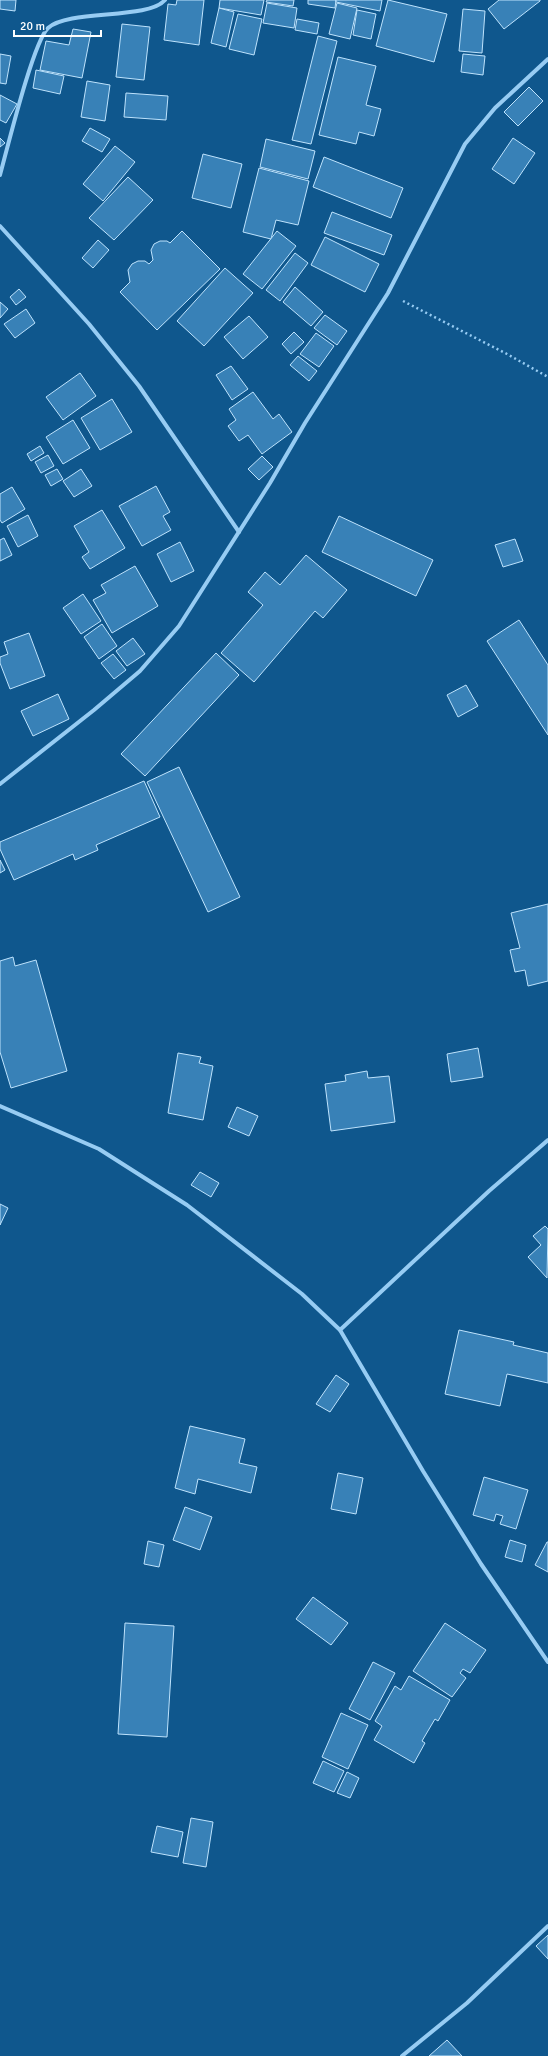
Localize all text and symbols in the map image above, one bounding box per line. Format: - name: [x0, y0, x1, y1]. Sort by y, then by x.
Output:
- scale bar: [14, 12, 101, 38]
- text: 20 m: [20, 19, 45, 34]

